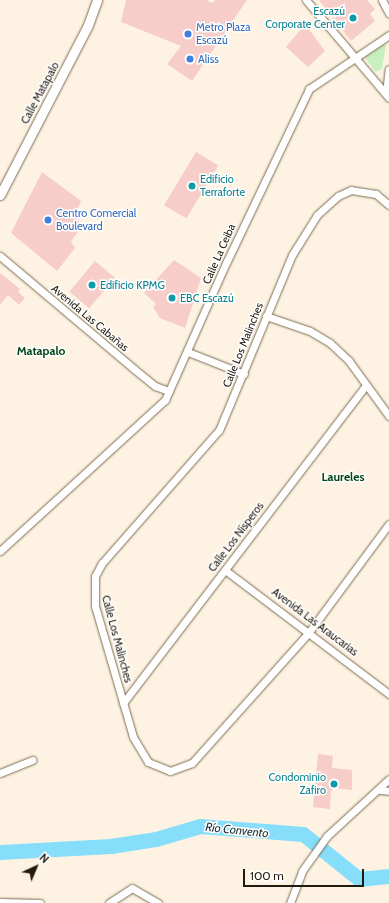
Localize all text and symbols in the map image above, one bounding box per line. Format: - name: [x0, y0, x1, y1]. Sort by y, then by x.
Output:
- place label: Escazú Corporate Center: [265, 5, 345, 31]
- marker: Escazú Corporate Center: [348, 13, 358, 23]
- place label: Metro Plaza Escazú: [196, 21, 251, 47]
- marker: Metro Plaza Escazú: [183, 29, 193, 39]
- place label: Aliss: [198, 52, 219, 66]
- marker: Aliss: [185, 54, 195, 64]
- street label: Calle Matapalo: [18, 60, 62, 126]
- place label: Edificio Terraforte: [200, 173, 245, 199]
- marker: Edificio Terraforte: [187, 181, 197, 191]
- place label: Centro Comercial Boulevard: [56, 207, 136, 233]
- marker: Centro Comercial Boulevard: [43, 215, 53, 225]
- street label: Calle La Ceiba: [200, 222, 238, 286]
- place label: Edificio KPMG: [100, 278, 165, 292]
- marker: Edificio KPMG: [87, 280, 97, 290]
- street label: Avenida Las Cabañas: [49, 282, 131, 354]
- place label: EBC Escazú: [180, 291, 234, 305]
- marker: EBC Escazú: [167, 293, 177, 303]
- street label: Calle Los Malinches: [220, 301, 266, 389]
- district label: Matapalo: [17, 344, 65, 358]
- district label: Laureles: [322, 470, 364, 484]
- street label: Calle Los Nísperos: [205, 499, 267, 575]
- street label: Avenida Las Araucarias: [269, 585, 361, 659]
- street label: Calle Los Malinches: [99, 594, 135, 684]
- place label: Condominio Zafiro: [269, 771, 326, 797]
- marker: Condominio Zafiro: [329, 779, 339, 789]
- water label: Río Convento: [205, 820, 269, 840]
- north arrow: [16, 847, 56, 887]
- text: N: [37, 851, 52, 866]
- scale bar: [245, 861, 366, 887]
- text: 100 m: [250, 868, 284, 883]

